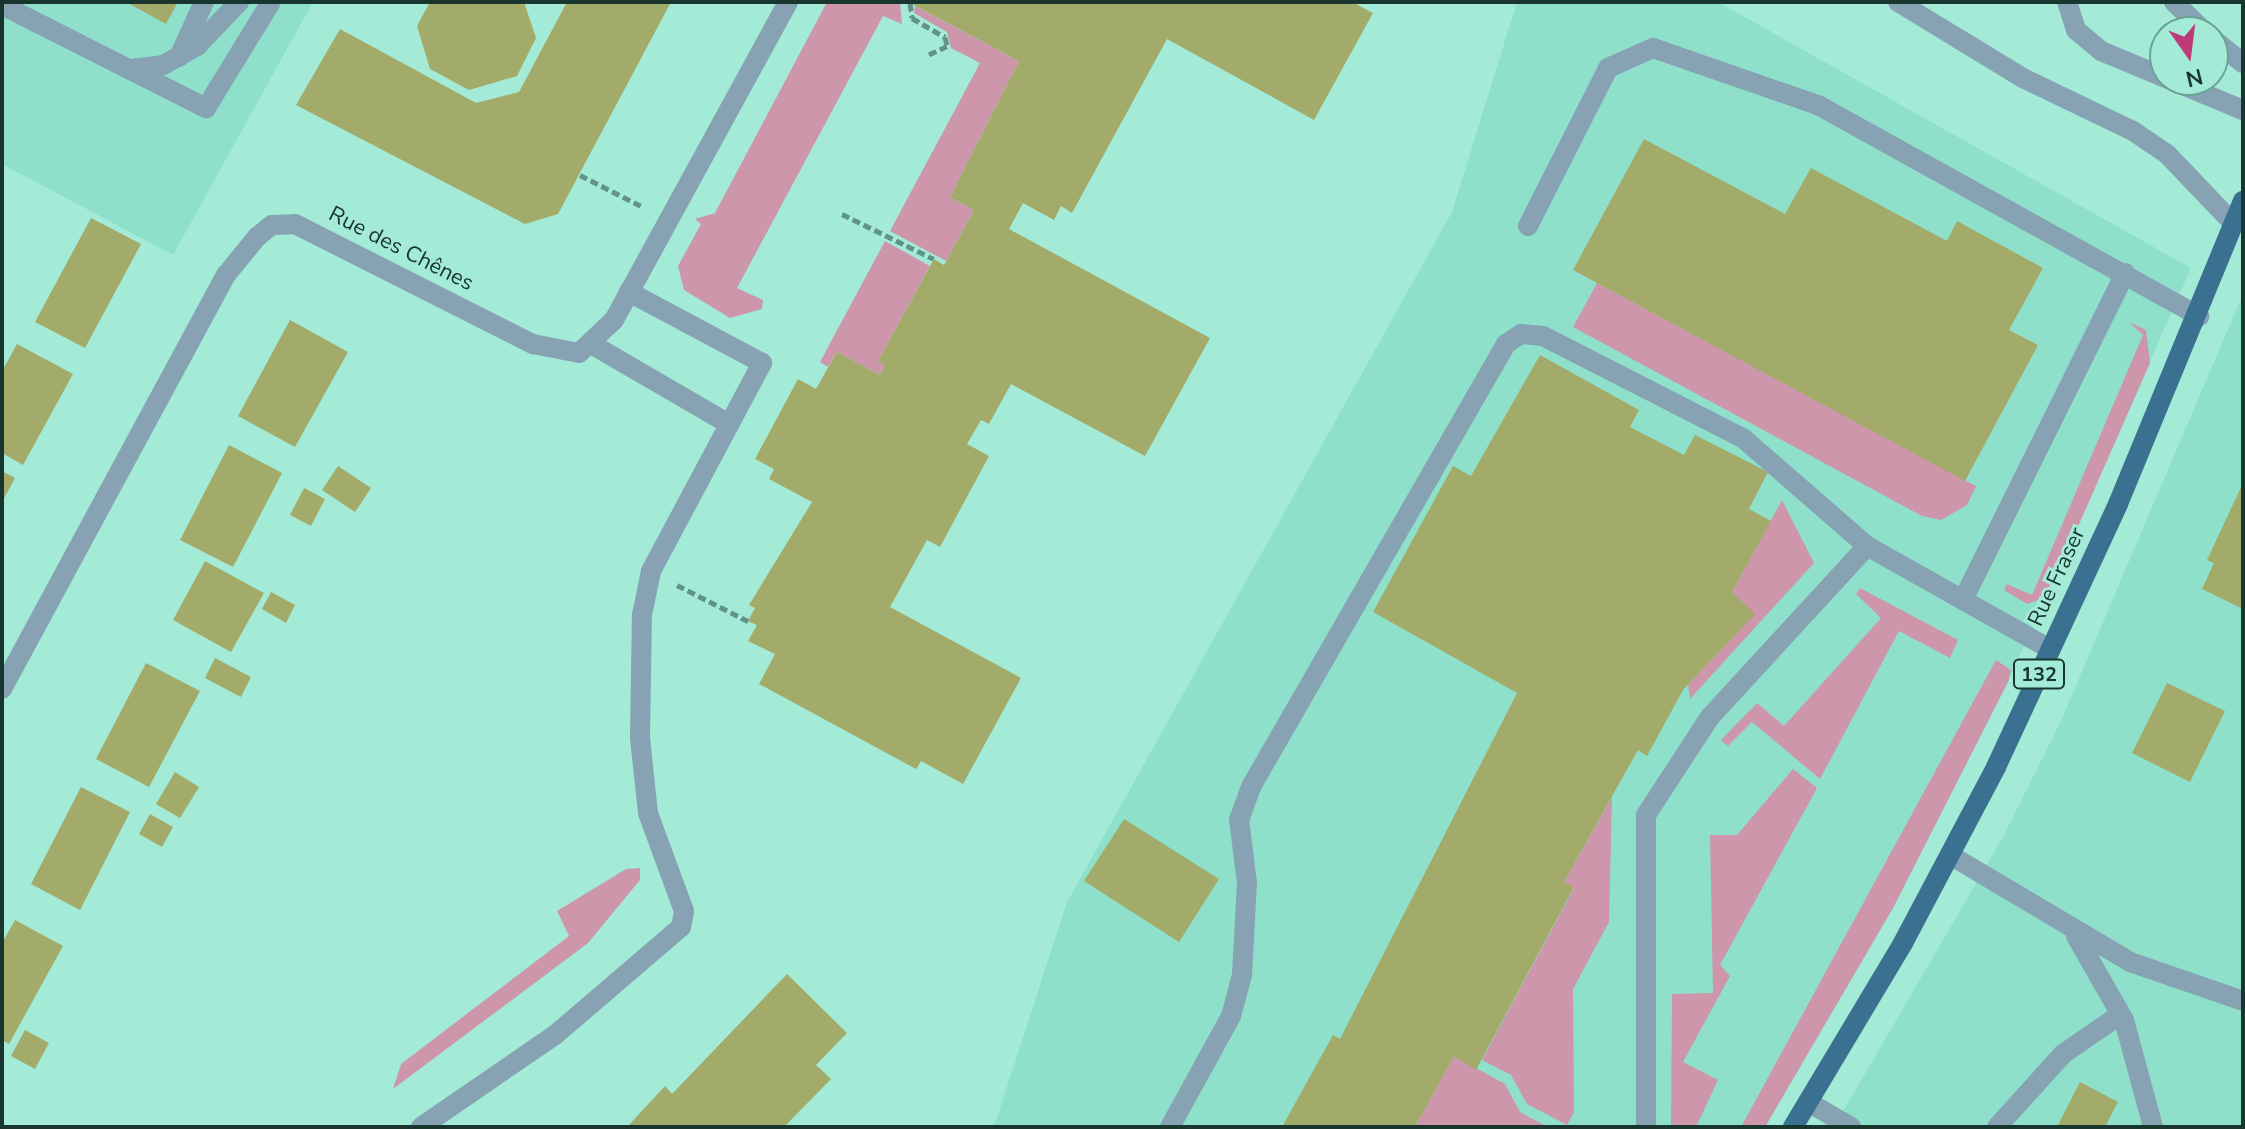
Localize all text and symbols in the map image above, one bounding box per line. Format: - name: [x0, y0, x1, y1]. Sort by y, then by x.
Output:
- north arrow: [2149, 16, 2229, 96]
- text: N: [2183, 61, 2206, 94]
- street label: Rue des Chênes: [324, 201, 478, 297]
- street label: Rue Fraser: [2023, 523, 2091, 631]
- road number: 132: [2013, 658, 2065, 690]

